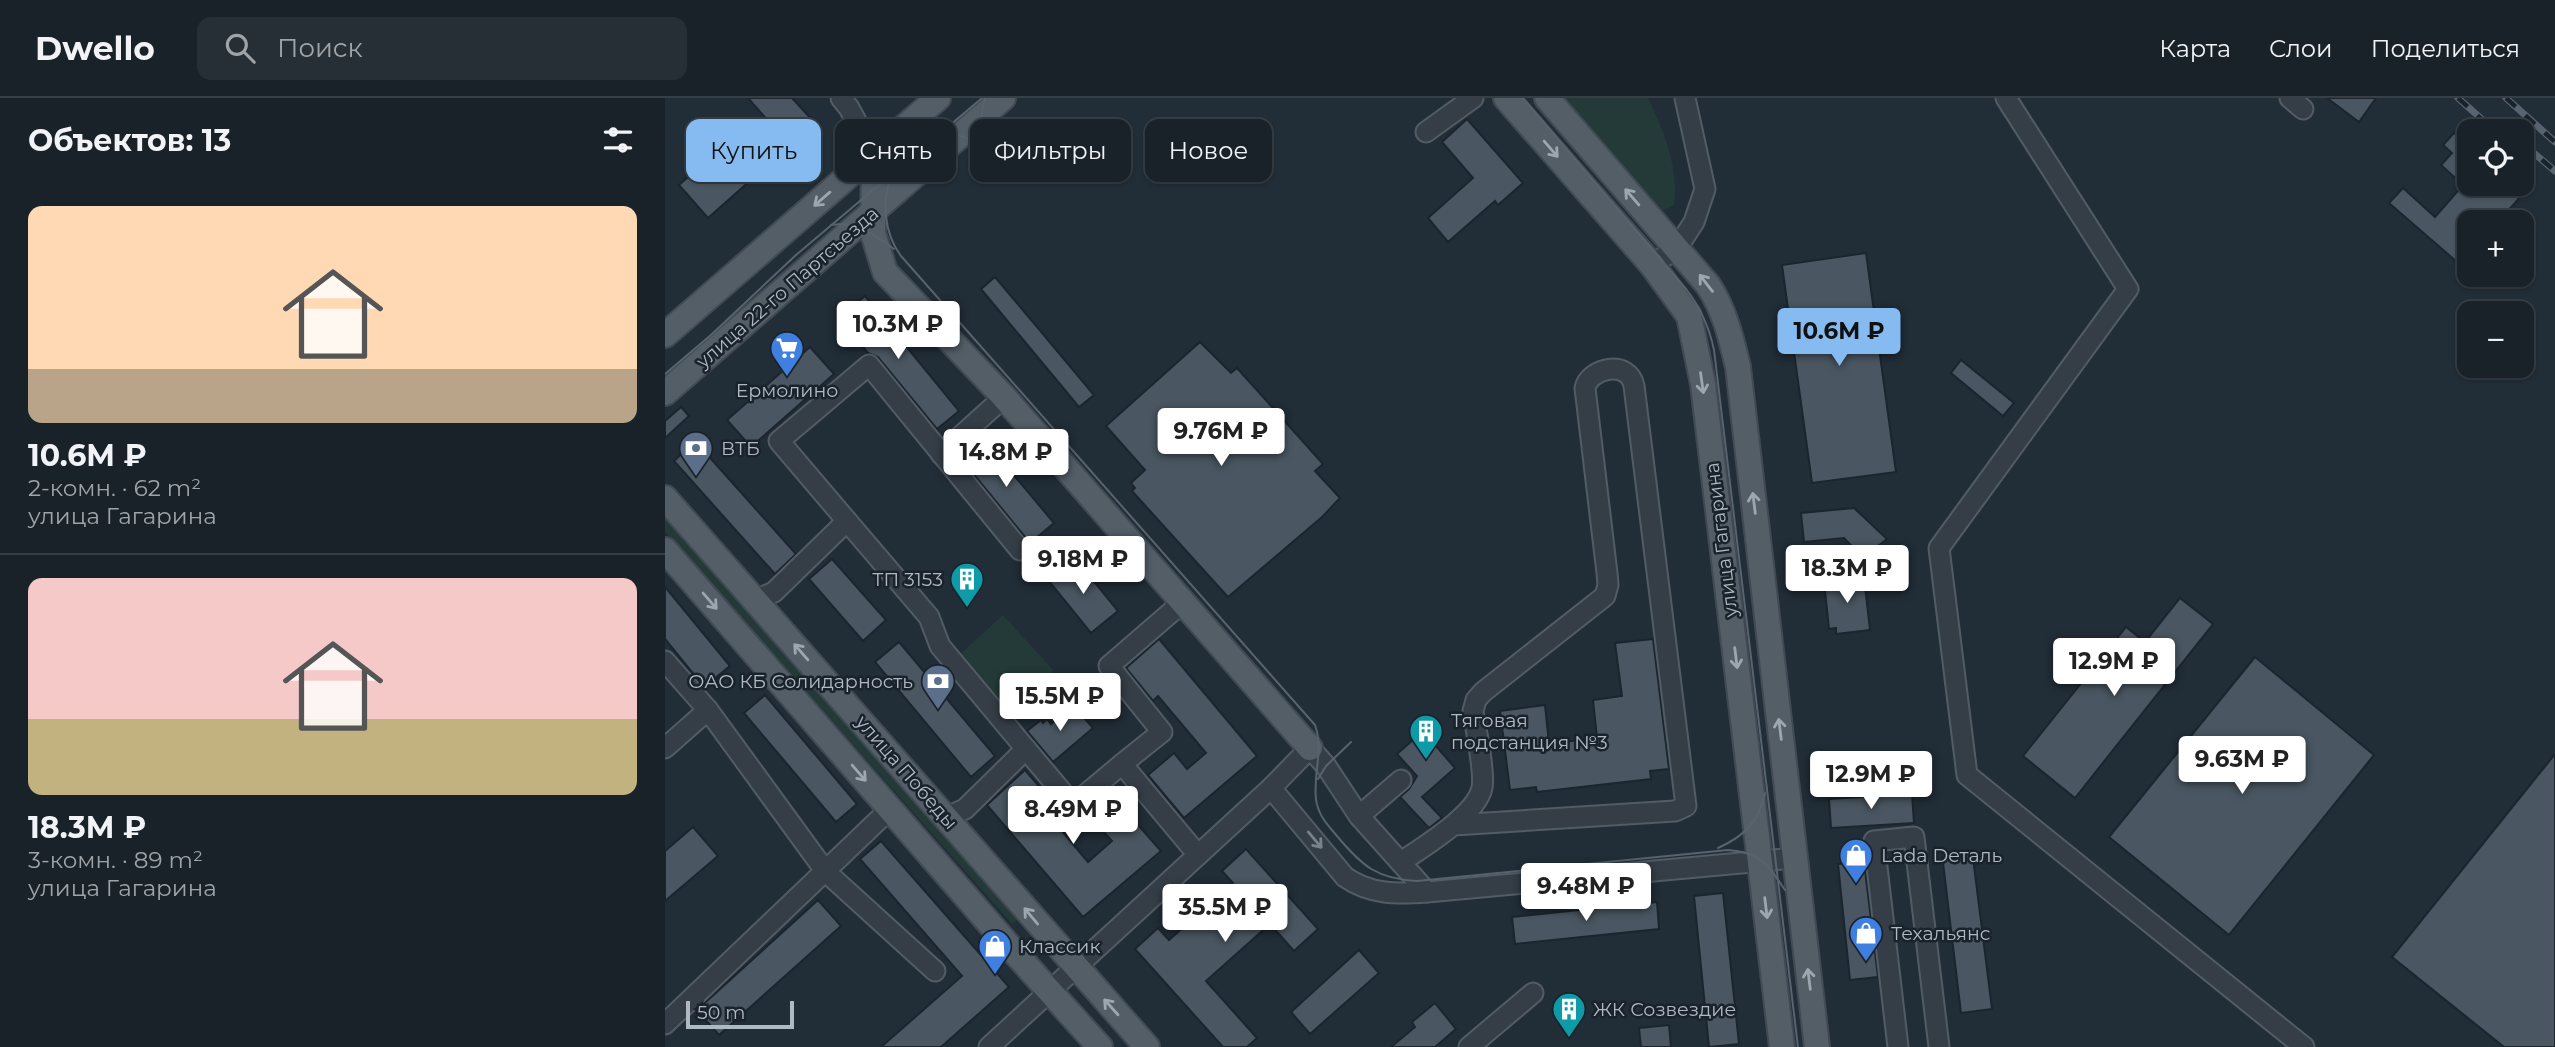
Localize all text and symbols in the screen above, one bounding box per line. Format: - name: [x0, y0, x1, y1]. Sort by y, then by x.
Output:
- search box: [197, 17, 687, 80]
- text: Dwello: [35, 28, 155, 68]
- icon: search: [221, 29, 259, 67]
- text: Поиск: [277, 32, 363, 64]
- text: Карта: [2159, 34, 2231, 63]
- text: Слои: [2269, 34, 2333, 63]
- text: Поделиться: [2371, 34, 2520, 63]
- chip: Купить: [686, 119, 821, 182]
- chip: Снять: [835, 119, 956, 182]
- chip: Фильтры: [970, 119, 1131, 182]
- chip: Новое: [1145, 119, 1272, 182]
- map controls: [2457, 119, 2534, 378]
- button: locate: [2457, 119, 2534, 196]
- icon: filters: [599, 121, 637, 159]
- text: Объектов: 13: [28, 122, 231, 159]
- one-way arrow: [1543, 140, 1559, 158]
- one-way arrow: [1624, 188, 1640, 206]
- one-way arrow: [813, 191, 831, 207]
- street label: улица 22-го Партсъезда: [691, 202, 883, 374]
- button: +: [2457, 210, 2534, 287]
- icon: home: [270, 251, 396, 377]
- one-way arrow: [1699, 275, 1714, 293]
- button: −: [2457, 301, 2534, 378]
- pin: 10.3M ₽: [833, 302, 963, 361]
- pin: 10.6M ₽: [1774, 308, 1904, 368]
- text: 10.3M ₽: [853, 310, 943, 338]
- text: 10.6M ₽: [1793, 317, 1885, 345]
- supermarket icon: Ермолино: [768, 329, 806, 378]
- one-way arrow: [1696, 371, 1709, 394]
- place label: Ермолино: [736, 379, 838, 402]
- pin: 9.76M ₽: [1156, 408, 1286, 468]
- text: 9.76M ₽: [1174, 417, 1268, 445]
- bank icon: ВТБ: [677, 429, 715, 478]
- pin: 14.8M ₽: [941, 430, 1071, 489]
- text: 10.6M ₽: [28, 437, 147, 474]
- place label: ВТБ: [721, 437, 760, 460]
- text: 14.8M ₽: [959, 438, 1053, 466]
- street label: улица Гагарина: [1701, 461, 1743, 620]
- text: 2-комн. · 62 m²: [28, 474, 201, 502]
- one-way arrow: [1747, 492, 1760, 515]
- text: улица Гагарина: [28, 502, 217, 530]
- pin: 9.18M ₽: [1018, 536, 1148, 596]
- text: 9.18M ₽: [1038, 545, 1128, 573]
- pin: 18.3M ₽: [1782, 546, 1912, 605]
- text: 18.3M ₽: [1802, 554, 1892, 582]
- building icon: ТП 3153: [948, 560, 986, 609]
- place label: ТП 3153: [872, 568, 943, 591]
- one-way arrow: [702, 592, 718, 610]
- icon: home: [270, 623, 396, 749]
- pin: 12.9M ₽: [2049, 638, 2179, 698]
- one-way arrow: [793, 643, 809, 661]
- one-way arrow: [1729, 646, 1742, 668]
- text: 12.9M ₽: [2069, 647, 2159, 675]
- bank icon: ОАО КБ Солидарность: [919, 662, 957, 711]
- place label: ОАО КБ Солидарность: [688, 670, 913, 693]
- pin: 15.5M ₽: [995, 674, 1125, 733]
- text: 15.5M ₽: [1016, 682, 1104, 710]
- place label: Тяговая подстанция №3: [1451, 709, 1608, 754]
- street label: улица Победы: [850, 710, 962, 834]
- building icon: Тяговая подстанция №3: [1407, 712, 1445, 761]
- one-way arrow: [1773, 718, 1786, 741]
- pin: 9.63M ₽: [2177, 736, 2307, 796]
- text: 9.63M ₽: [2195, 745, 2289, 773]
- pin: 12.9M ₽: [1806, 752, 1936, 811]
- text: 12.9M ₽: [1826, 760, 1916, 788]
- one-way arrow: [851, 764, 867, 782]
- pin: 8.49M ₽: [1008, 786, 1138, 846]
- text: 8.49M ₽: [1024, 795, 1122, 823]
- text: 18.3M ₽: [28, 809, 146, 846]
- one-way arrow: [1307, 831, 1322, 849]
- shop icon: Lada Dеталь: [1837, 836, 1875, 885]
- place label: Lada Dеталь: [1881, 844, 2003, 867]
- text: 3-комн. · 89 m²: [28, 846, 203, 874]
- pin: 9.48M ₽: [1521, 864, 1651, 923]
- text: 9.48M ₽: [1537, 872, 1635, 900]
- text: улица Гагарина: [28, 874, 217, 902]
- pin: 35.5M ₽: [1160, 884, 1290, 944]
- text: 35.5M ₽: [1178, 893, 1272, 921]
- one-way arrow: [1759, 896, 1772, 919]
- one-way arrow: [1023, 907, 1039, 925]
- shop icon: Техальянс: [1847, 914, 1885, 963]
- place label: Техальянс: [1891, 922, 1991, 945]
- shop icon: Классик: [976, 927, 1014, 976]
- place label: Классик: [1019, 935, 1100, 958]
- one-way arrow: [1803, 968, 1816, 991]
- building icon: ЖК Созвездие: [1550, 990, 1588, 1039]
- scale bar: [686, 998, 795, 1030]
- place label: ЖК Созвездие: [1593, 998, 1736, 1021]
- one-way arrow: [1103, 999, 1120, 1016]
- text: 50 m: [697, 1001, 745, 1024]

